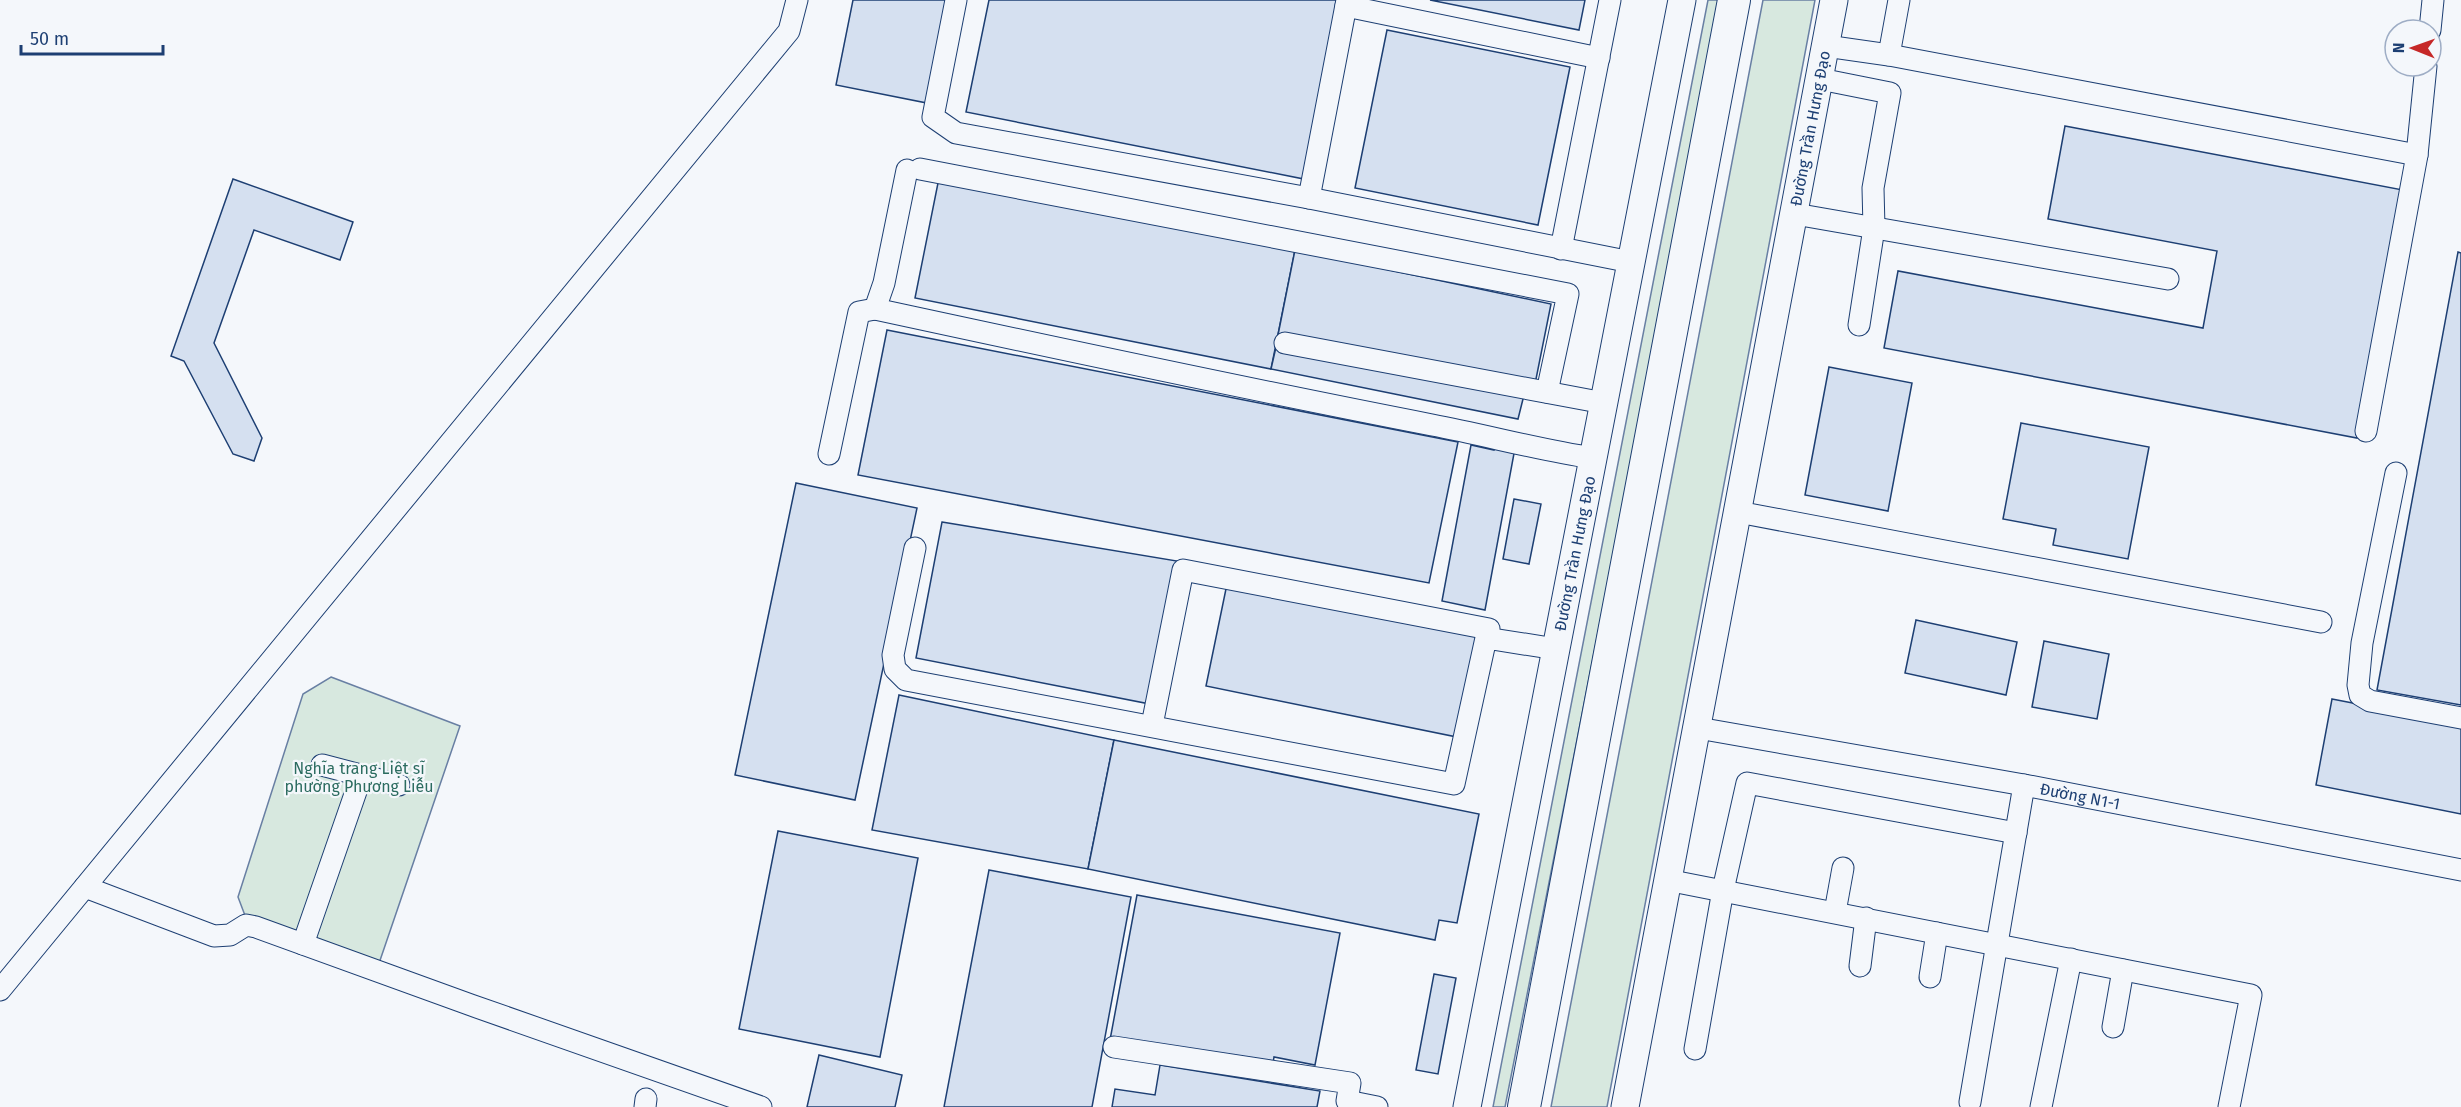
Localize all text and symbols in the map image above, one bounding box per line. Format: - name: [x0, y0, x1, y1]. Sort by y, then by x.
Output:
- scale bar: [21, 18, 164, 56]
- north arrow: [2383, 18, 2443, 78]
- text: 50 m: [30, 28, 69, 50]
- text: N: [2389, 42, 2408, 53]
- street label: Đường Trần Hưng Đạo: [1786, 49, 1834, 208]
- street label: Đường Trần Hưng Đạo: [1550, 474, 1599, 633]
- park label: Nghĩa trang Liệt sĩ phường Phương Liễu: [284, 759, 434, 796]
- street label: Đường N1-1: [2038, 779, 2122, 813]

